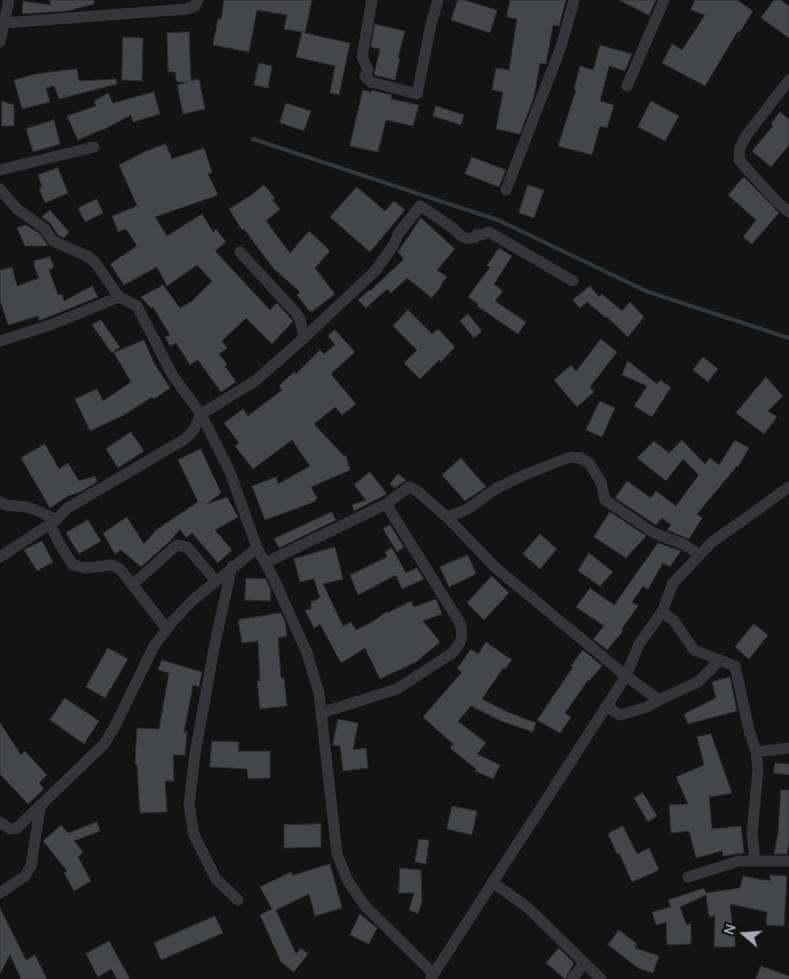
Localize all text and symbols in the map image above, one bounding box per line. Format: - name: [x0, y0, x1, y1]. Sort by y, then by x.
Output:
- north arrow: [719, 909, 769, 959]
- text: N: [719, 921, 740, 937]

